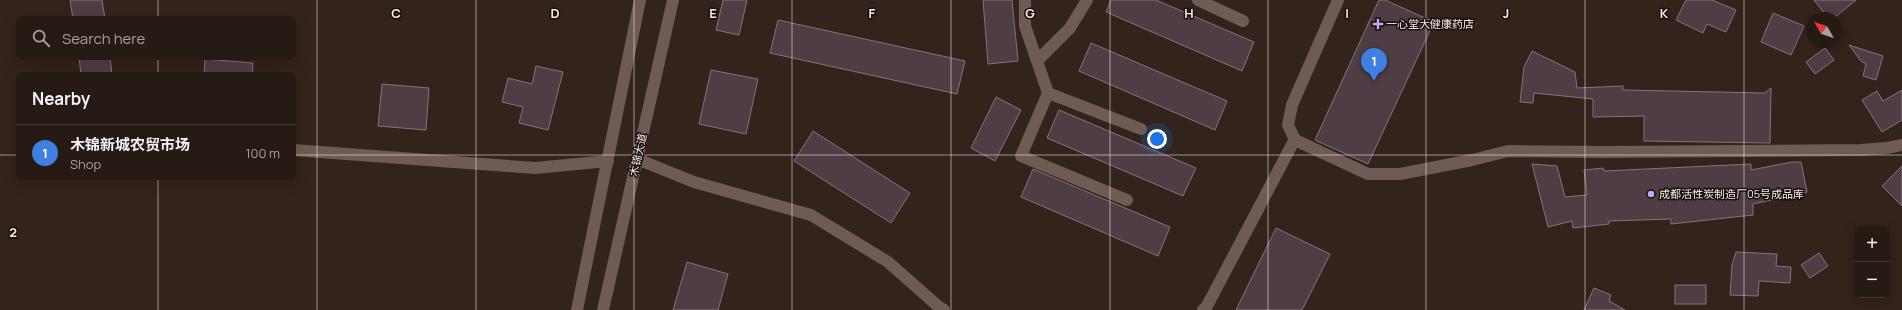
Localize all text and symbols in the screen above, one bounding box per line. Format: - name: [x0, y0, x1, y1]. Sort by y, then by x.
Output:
- text: C: [391, 4, 401, 22]
- text: D: [550, 4, 560, 22]
- text: E: [709, 4, 717, 22]
- text: F: [869, 4, 876, 22]
- text: G: [1025, 4, 1035, 22]
- text: H: [1184, 4, 1194, 22]
- text: I: [1345, 4, 1349, 22]
- text: J: [1503, 4, 1509, 22]
- text: K: [1660, 4, 1669, 22]
- north arrow: [1806, 12, 1842, 48]
- search box: [16, 16, 296, 60]
- place label: 一心堂大健康药店: [1386, 16, 1474, 31]
- marker: 一心堂大健康药店: [1373, 19, 1383, 29]
- icon: search: [30, 27, 52, 49]
- text: Search here: [62, 28, 145, 49]
- pin: 1: [1361, 48, 1387, 81]
- text: Nearby: [32, 87, 90, 110]
- your location: [1147, 129, 1167, 149]
- street label: 木锦大道: [625, 132, 650, 178]
- text: 木锦新城农贸市场: [70, 134, 190, 155]
- text: 1: [42, 144, 48, 162]
- text: 100 m: [245, 144, 280, 162]
- text: Shop: [70, 155, 101, 173]
- place label: 成都活性炭制造厂05号成品库: [1659, 186, 1804, 201]
- marker: 成都活性炭制造厂05号成品库: [1646, 189, 1656, 199]
- text: 2: [9, 223, 17, 241]
- map controls: [1854, 226, 1890, 298]
- button: +: [1854, 226, 1890, 262]
- button: −: [1854, 262, 1890, 298]

